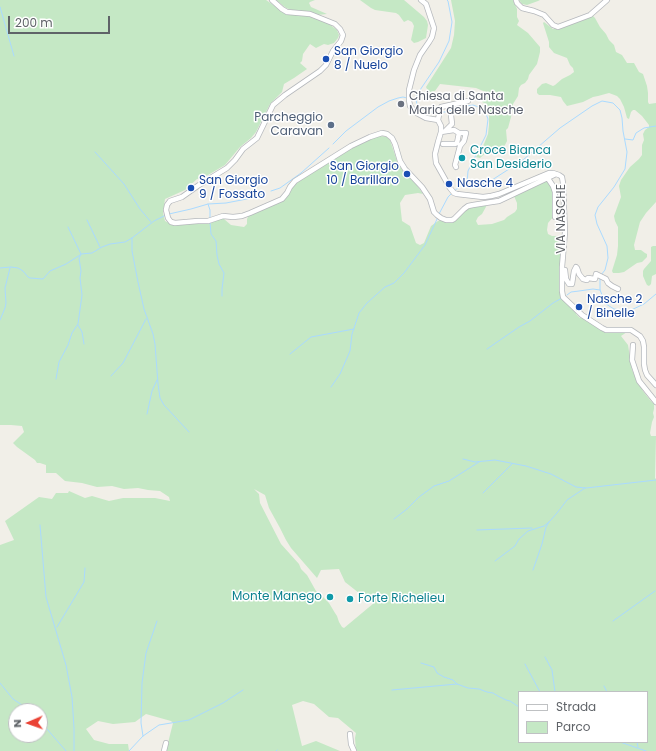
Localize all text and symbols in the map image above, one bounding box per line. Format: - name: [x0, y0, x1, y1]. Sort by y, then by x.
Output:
- scale bar: [10, 8, 112, 34]
- text: 200 m: [15, 14, 53, 31]
- place label: San Giorgio 8 / Nuelo: [334, 45, 403, 73]
- marker: San Giorgio 8 / Nuelo: [321, 54, 331, 64]
- place label: Chiesa di Santa Maria delle Nasche: [409, 90, 524, 118]
- marker: Chiesa di Santa Maria delle Nasche: [396, 99, 406, 109]
- place label: Parcheggio Caravan: [254, 111, 323, 139]
- marker: Parcheggio Caravan: [326, 120, 336, 130]
- place label: Croce Bianca San Desiderio: [470, 144, 552, 172]
- marker: Croce Bianca San Desiderio: [457, 153, 467, 163]
- place label: San Giorgio 10 / Barillaro: [326, 160, 399, 188]
- marker: San Giorgio 10 / Barillaro: [402, 169, 412, 179]
- place label: San Giorgio 9 / Fossato: [199, 174, 268, 202]
- place label: Nasche 4: [457, 177, 513, 191]
- marker: Nasche 4: [444, 179, 454, 189]
- marker: San Giorgio 9 / Fossato: [186, 183, 196, 193]
- street label: VIA NASCHE: [555, 184, 569, 254]
- place label: Nasche 2 / Binelle: [587, 293, 642, 321]
- marker: Nasche 2 / Binelle: [574, 302, 584, 312]
- place label: Monte Manego: [232, 590, 322, 604]
- marker: Monte Manego: [325, 592, 335, 602]
- place label: Forte Richelieu: [358, 592, 445, 606]
- marker: Forte Richelieu: [345, 594, 355, 604]
- legend: [518, 691, 648, 743]
- text: Strada: [556, 698, 596, 715]
- north arrow: [8, 703, 48, 743]
- text: Parco: [556, 718, 591, 735]
- text: N: [9, 719, 25, 728]

